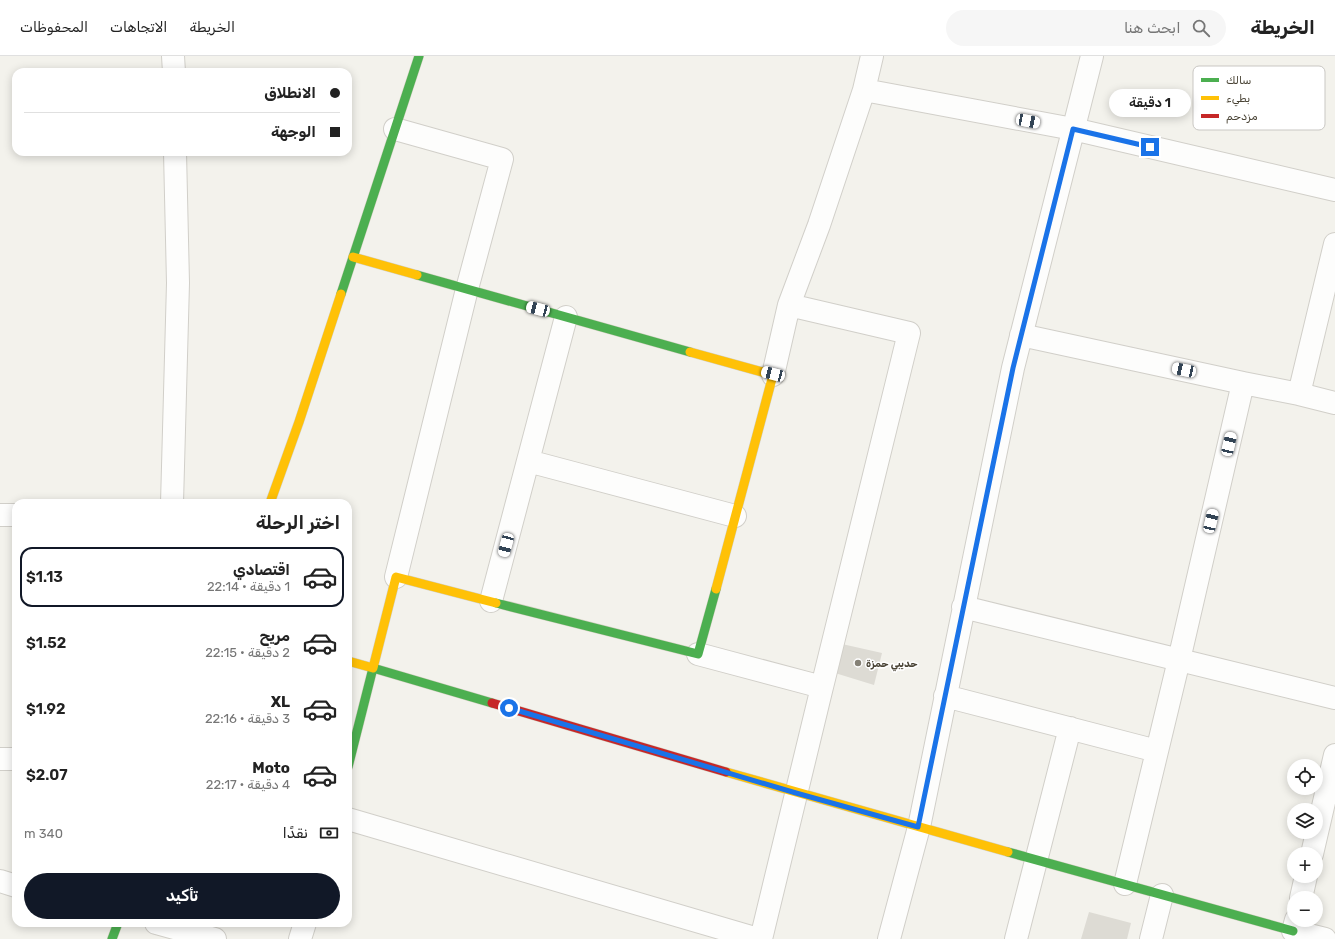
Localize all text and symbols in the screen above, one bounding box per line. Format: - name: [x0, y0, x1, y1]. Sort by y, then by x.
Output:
- search box: [946, 10, 1226, 46]
- text: الخريطة: [1250, 16, 1315, 39]
- icon: search: [1190, 17, 1212, 39]
- text: المحفوظات: [20, 19, 88, 36]
- text: الاتجاهات: [110, 19, 167, 36]
- text: الخريطة: [189, 19, 235, 36]
- text: ابحث هنا: [1124, 19, 1180, 37]
- legend: [1193, 66, 1325, 130]
- text: سالك: [1226, 74, 1251, 87]
- text: الانطلاق: [264, 84, 316, 102]
- callout: 1 دقيقة: [1109, 89, 1191, 117]
- text: بطيء: [1226, 92, 1250, 107]
- text: 1 دقيقة: [1129, 95, 1171, 110]
- text: مزدحم: [1226, 110, 1258, 124]
- car: [1015, 113, 1041, 129]
- text: الوجهة: [271, 123, 316, 141]
- route end: [1141, 138, 1159, 156]
- car: [525, 300, 551, 318]
- car: [1171, 362, 1197, 378]
- car: [760, 365, 786, 383]
- car: [1220, 431, 1238, 457]
- car: [1202, 508, 1220, 534]
- text: اختر الرحلة: [256, 512, 340, 534]
- car: [497, 532, 515, 558]
- icon: car: [302, 559, 338, 595]
- text: اقتصادي: [233, 561, 290, 579]
- text: $1.13: [26, 568, 63, 586]
- text: 1 دقيقة · 22:14: [207, 579, 290, 594]
- icon: car: [302, 625, 338, 661]
- text: مريح: [259, 627, 290, 645]
- text: $1.52: [26, 634, 66, 652]
- text: 2 دقيقة · 22:15: [205, 645, 290, 660]
- marker: حديبي حمزة: [853, 658, 863, 668]
- place label: حديبي حمزة: [866, 658, 918, 672]
- icon: car: [302, 691, 338, 727]
- text: XL: [271, 693, 290, 711]
- route start: [500, 699, 518, 717]
- text: $1.92: [26, 700, 65, 718]
- text: 3 دقيقة · 22:16: [205, 711, 290, 726]
- icon: car: [302, 757, 338, 793]
- text: Moto: [252, 759, 290, 777]
- map controls: [1287, 759, 1323, 927]
- button: locate: [1287, 759, 1323, 795]
- text: $2.07: [26, 766, 68, 784]
- text: 4 دقيقة · 22:17: [206, 777, 290, 792]
- button: layers: [1287, 803, 1323, 839]
- icon: cash: [318, 822, 340, 844]
- text: نقدًا: [283, 824, 308, 842]
- text: 340 m: [24, 826, 63, 841]
- button: +: [1287, 847, 1323, 883]
- button: تأكيد: [24, 873, 340, 919]
- button: −: [1287, 891, 1323, 927]

